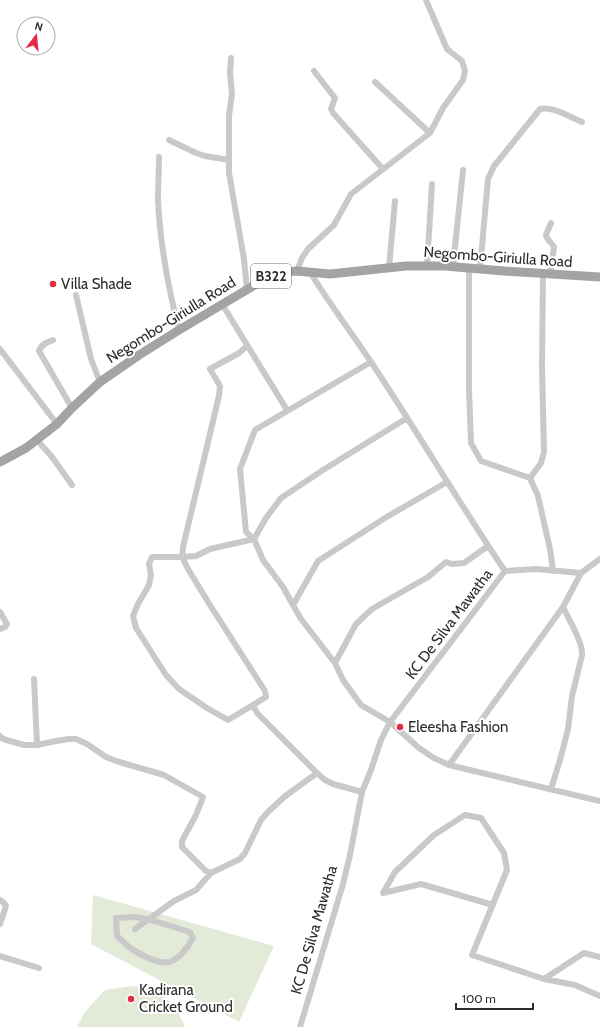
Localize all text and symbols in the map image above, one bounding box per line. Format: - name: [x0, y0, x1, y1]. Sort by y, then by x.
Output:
- north arrow: [16, 16, 56, 56]
- text: N: [33, 19, 44, 34]
- street label: Negombo-Giriulla Road: [423, 243, 573, 271]
- road number: B322: [251, 264, 291, 288]
- street label: Negombo-Giriulla Road: [103, 273, 239, 367]
- place label: Villa Shade: [61, 275, 132, 293]
- marker: Villa Shade: [48, 279, 58, 289]
- street label: KC De Silva Mawatha: [402, 565, 497, 683]
- place label: Eleesha Fashion: [408, 718, 508, 736]
- marker: Eleesha Fashion: [395, 722, 405, 732]
- street label: KC De Silva Mawatha: [287, 863, 341, 996]
- place label: Kadirana Cricket Ground: [139, 981, 233, 1016]
- scale bar: [456, 985, 533, 1011]
- text: 100 m: [462, 991, 496, 1006]
- marker: Kadirana Cricket Ground: [126, 994, 136, 1004]

